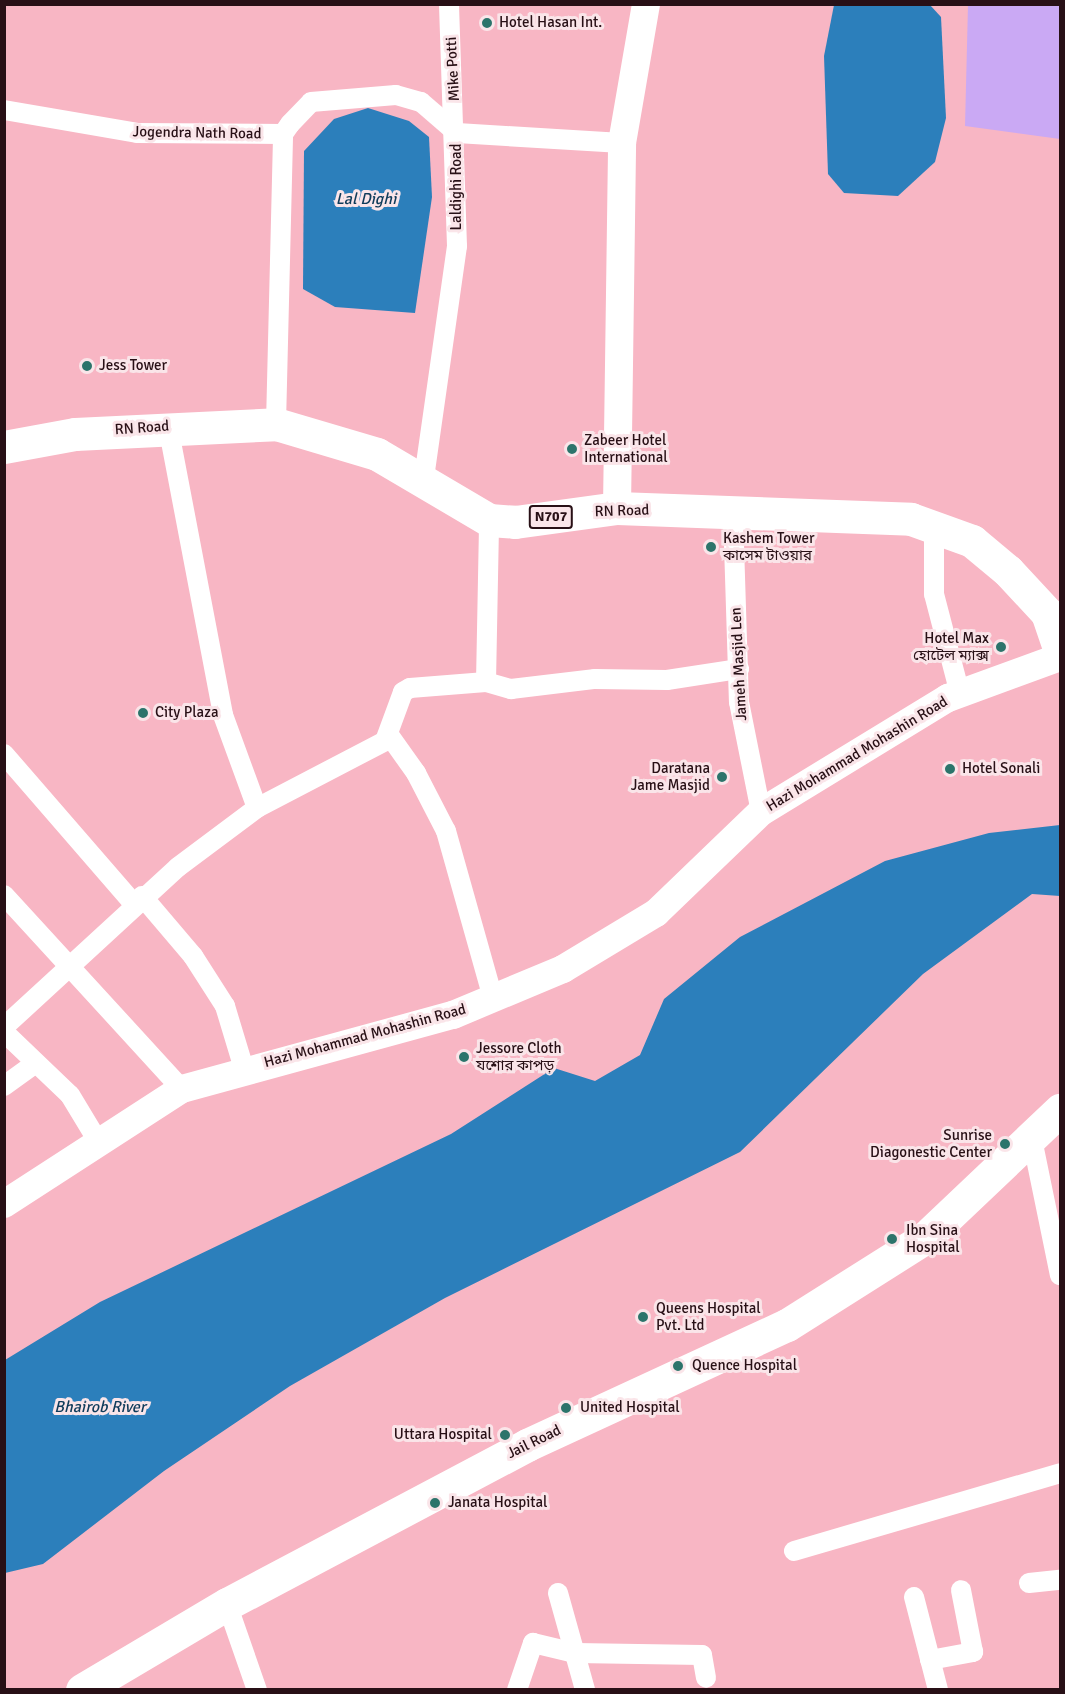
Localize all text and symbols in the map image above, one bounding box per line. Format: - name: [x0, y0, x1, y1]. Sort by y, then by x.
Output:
- place label: Hotel Hasan Int.: [499, 14, 602, 32]
- marker: Hotel Hasan Int.: [480, 16, 494, 30]
- street label: Mike Potti: [442, 36, 464, 102]
- street label: Jogendra Nath Road: [132, 123, 262, 143]
- street label: Laldighi Road: [448, 143, 466, 231]
- water label: Lal Dighi: [336, 189, 396, 209]
- place label: Jess Tower: [99, 357, 167, 375]
- marker: Jess Tower: [80, 359, 94, 373]
- street label: RN Road: [114, 417, 170, 439]
- place label: Zabeer Hotel International: [584, 431, 668, 466]
- marker: Zabeer Hotel International: [565, 442, 579, 456]
- street label: RN Road: [594, 501, 650, 521]
- road number: N707: [528, 506, 574, 528]
- place label: Kashem Tower কাসেম টাওয়ার: [723, 529, 814, 564]
- marker: Kashem Tower কাসেম টাওয়ার: [704, 540, 718, 554]
- street label: Jameh Masjid Len: [727, 607, 751, 721]
- place label: Hotel Max হোটেল ম্যাক্স: [913, 629, 989, 664]
- marker: Hotel Max হোটেল ম্যাক্স: [994, 640, 1008, 654]
- street label: Hazi Mohammad Mohashin Road: [763, 693, 951, 815]
- place label: City Plaza: [155, 704, 219, 722]
- marker: City Plaza: [136, 706, 150, 720]
- place label: Daratana Jame Masjid: [631, 759, 710, 794]
- place label: Hotel Sonali: [962, 760, 1040, 778]
- marker: Hotel Sonali: [943, 762, 957, 776]
- marker: Daratana Jame Masjid: [715, 770, 729, 784]
- street label: Hazi Mohammad Mohashin Road: [262, 1000, 468, 1072]
- place label: Jessore Cloth যশোর কাপড়: [476, 1039, 562, 1074]
- marker: Jessore Cloth যশোর কাপড়: [457, 1050, 471, 1064]
- place label: Sunrise Diagonestic Center: [870, 1126, 992, 1161]
- marker: Sunrise Diagonestic Center: [996, 1135, 1014, 1153]
- place label: Ibn Sina Hospital: [906, 1221, 960, 1256]
- marker: Ibn Sina Hospital: [883, 1230, 901, 1248]
- place label: Queens Hospital Pvt. Ltd: [656, 1299, 761, 1334]
- marker: Queens Hospital Pvt. Ltd: [634, 1308, 652, 1326]
- marker: Quence Hospital: [669, 1357, 687, 1375]
- place label: Quence Hospital: [692, 1357, 797, 1375]
- water label: Bhairob River: [54, 1397, 146, 1417]
- marker: United Hospital: [557, 1399, 575, 1417]
- place label: United Hospital: [580, 1399, 680, 1417]
- street label: Jail Road: [504, 1421, 564, 1463]
- place label: Uttara Hospital: [394, 1426, 492, 1444]
- marker: Uttara Hospital: [496, 1426, 514, 1444]
- marker: Janata Hospital: [426, 1494, 444, 1512]
- place label: Janata Hospital: [448, 1494, 547, 1512]

